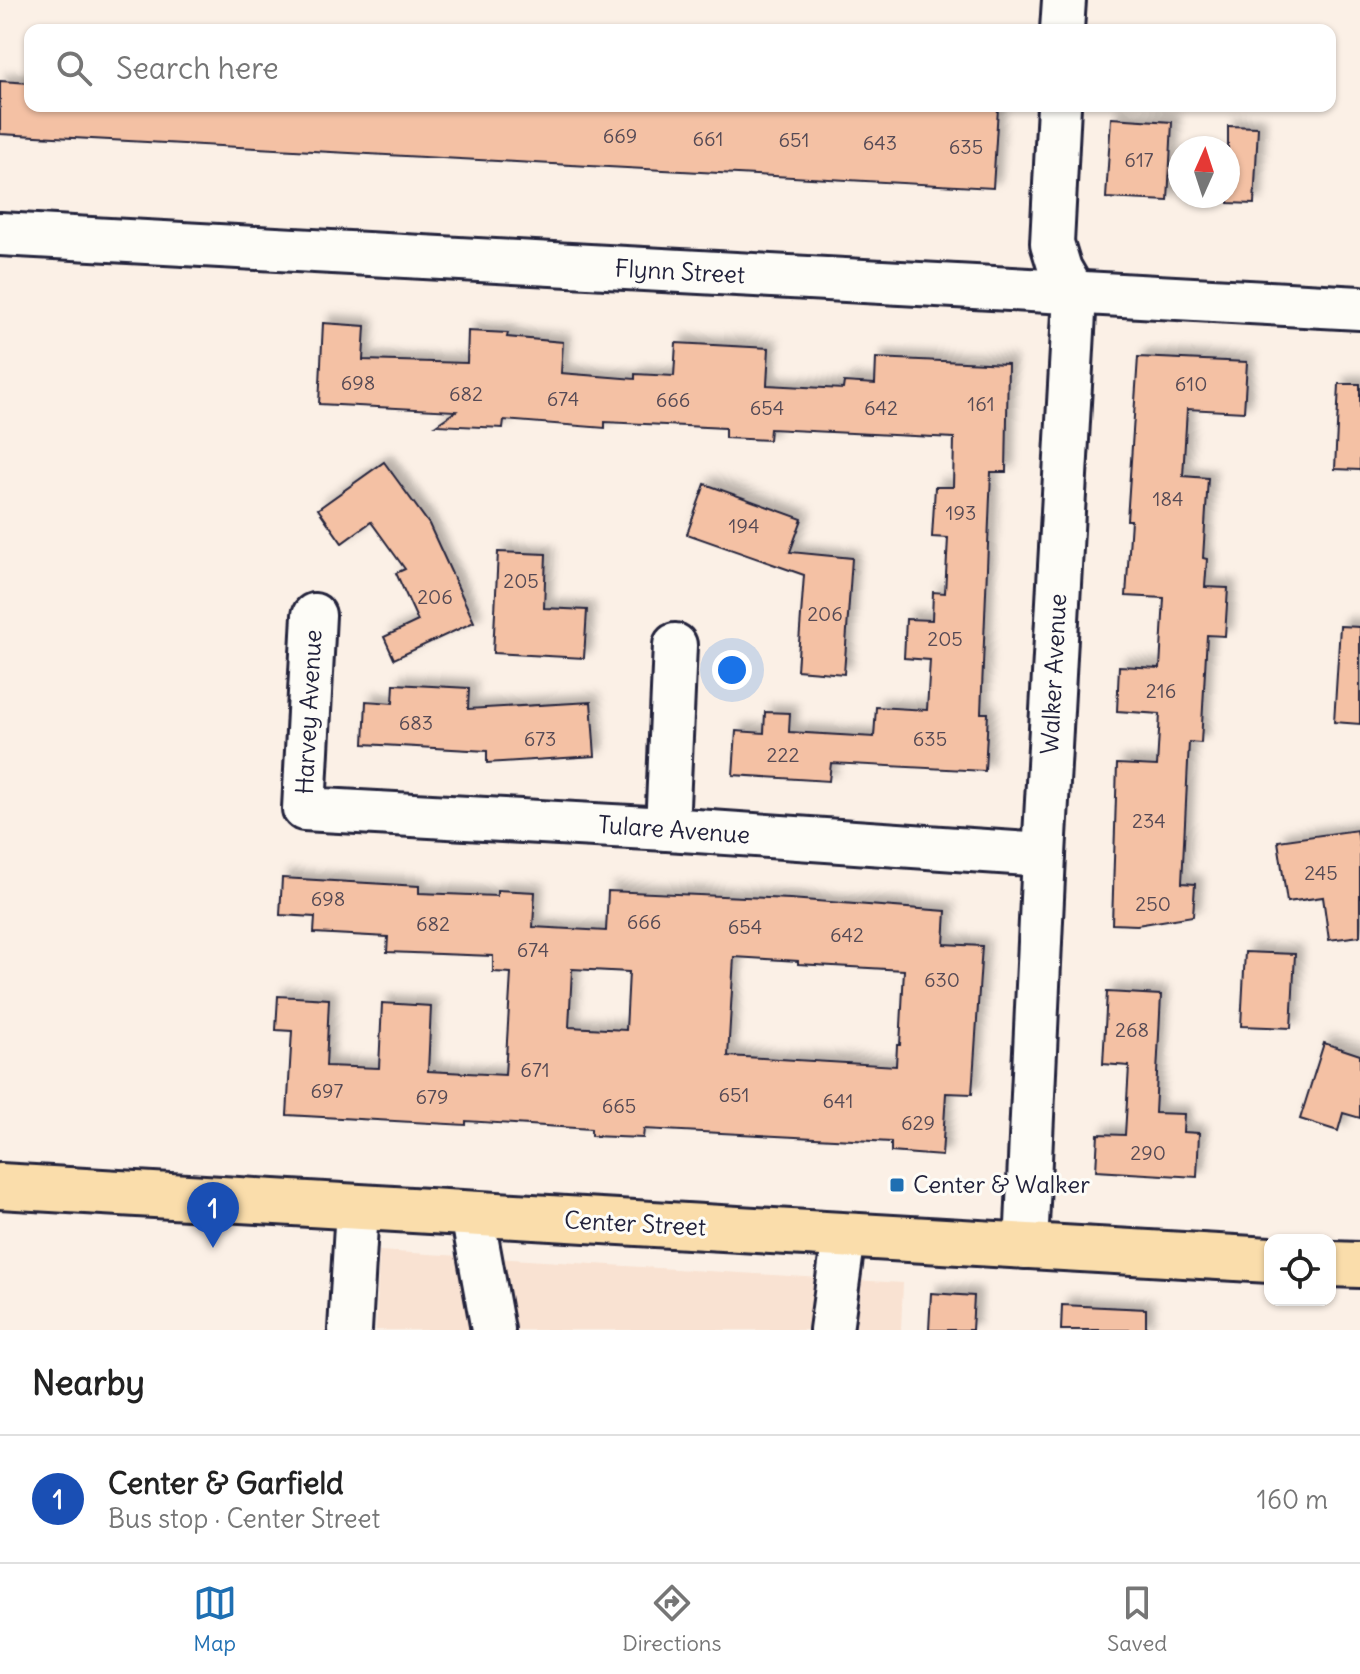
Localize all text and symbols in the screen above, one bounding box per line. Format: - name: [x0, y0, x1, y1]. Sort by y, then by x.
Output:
- search box: [24, 24, 1336, 112]
- icon: search: [52, 46, 96, 90]
- text: Search here: [116, 49, 279, 87]
- house number: 669: [603, 123, 637, 148]
- house number: 661: [692, 126, 724, 151]
- house number: 651: [779, 127, 809, 152]
- house number: 643: [863, 130, 897, 155]
- house number: 635: [949, 134, 983, 159]
- north arrow: [1168, 136, 1240, 208]
- house number: 617: [1124, 147, 1154, 172]
- street label: Flynn Street: [614, 253, 746, 289]
- house number: 698: [341, 370, 375, 395]
- house number: 610: [1175, 371, 1207, 396]
- house number: 682: [449, 381, 483, 406]
- house number: 674: [547, 386, 579, 411]
- house number: 666: [656, 387, 690, 412]
- house number: 161: [967, 391, 995, 416]
- house number: 654: [750, 395, 784, 420]
- house number: 642: [864, 395, 898, 420]
- house number: 184: [1152, 486, 1184, 511]
- house number: 193: [946, 500, 976, 525]
- house number: 194: [729, 513, 760, 538]
- house number: 205: [503, 568, 539, 593]
- house number: 206: [417, 584, 453, 609]
- street label: Walker Avenue: [1034, 593, 1072, 755]
- house number: 206: [807, 601, 843, 626]
- house number: 205: [927, 626, 963, 651]
- street label: Harvey Avenue: [289, 629, 327, 795]
- your location: [712, 650, 752, 690]
- house number: 216: [1146, 678, 1176, 703]
- house number: 683: [399, 710, 433, 735]
- house number: 673: [524, 726, 556, 751]
- house number: 635: [913, 726, 947, 751]
- house number: 222: [767, 742, 799, 767]
- house number: 234: [1132, 808, 1166, 833]
- street label: Tulare Avenue: [597, 809, 751, 849]
- house number: 245: [1304, 860, 1338, 885]
- house number: 698: [311, 886, 345, 911]
- house number: 250: [1135, 891, 1171, 916]
- house number: 666: [627, 909, 661, 934]
- house number: 682: [416, 911, 450, 936]
- house number: 654: [728, 914, 762, 939]
- house number: 642: [830, 922, 864, 947]
- house number: 674: [517, 937, 549, 962]
- house number: 630: [924, 967, 960, 992]
- house number: 268: [1115, 1017, 1149, 1042]
- house number: 671: [520, 1057, 550, 1082]
- house number: 697: [311, 1078, 344, 1103]
- house number: 651: [719, 1082, 749, 1107]
- house number: 679: [416, 1084, 448, 1109]
- house number: 641: [823, 1088, 853, 1113]
- house number: 665: [602, 1093, 636, 1118]
- house number: 629: [901, 1110, 935, 1135]
- house number: 290: [1130, 1140, 1166, 1165]
- place label: Center & Walker: [913, 1169, 1090, 1199]
- marker: Center & Walker: [888, 1176, 906, 1194]
- pin: 1: [187, 1182, 239, 1248]
- street label: Center Street: [563, 1204, 707, 1242]
- map controls: [1264, 1234, 1336, 1306]
- button: locate: [1264, 1234, 1336, 1306]
- text: Nearby: [32, 1361, 145, 1404]
- text: Center & Garfield: [108, 1464, 344, 1502]
- text: 1: [53, 1483, 63, 1516]
- text: 160 m: [1257, 1483, 1328, 1516]
- text: Bus stop · Center Street: [108, 1502, 380, 1535]
- tab: Map: [193, 1581, 237, 1657]
- tab: Directions: [622, 1581, 722, 1657]
- tab: Saved: [1107, 1581, 1167, 1657]

